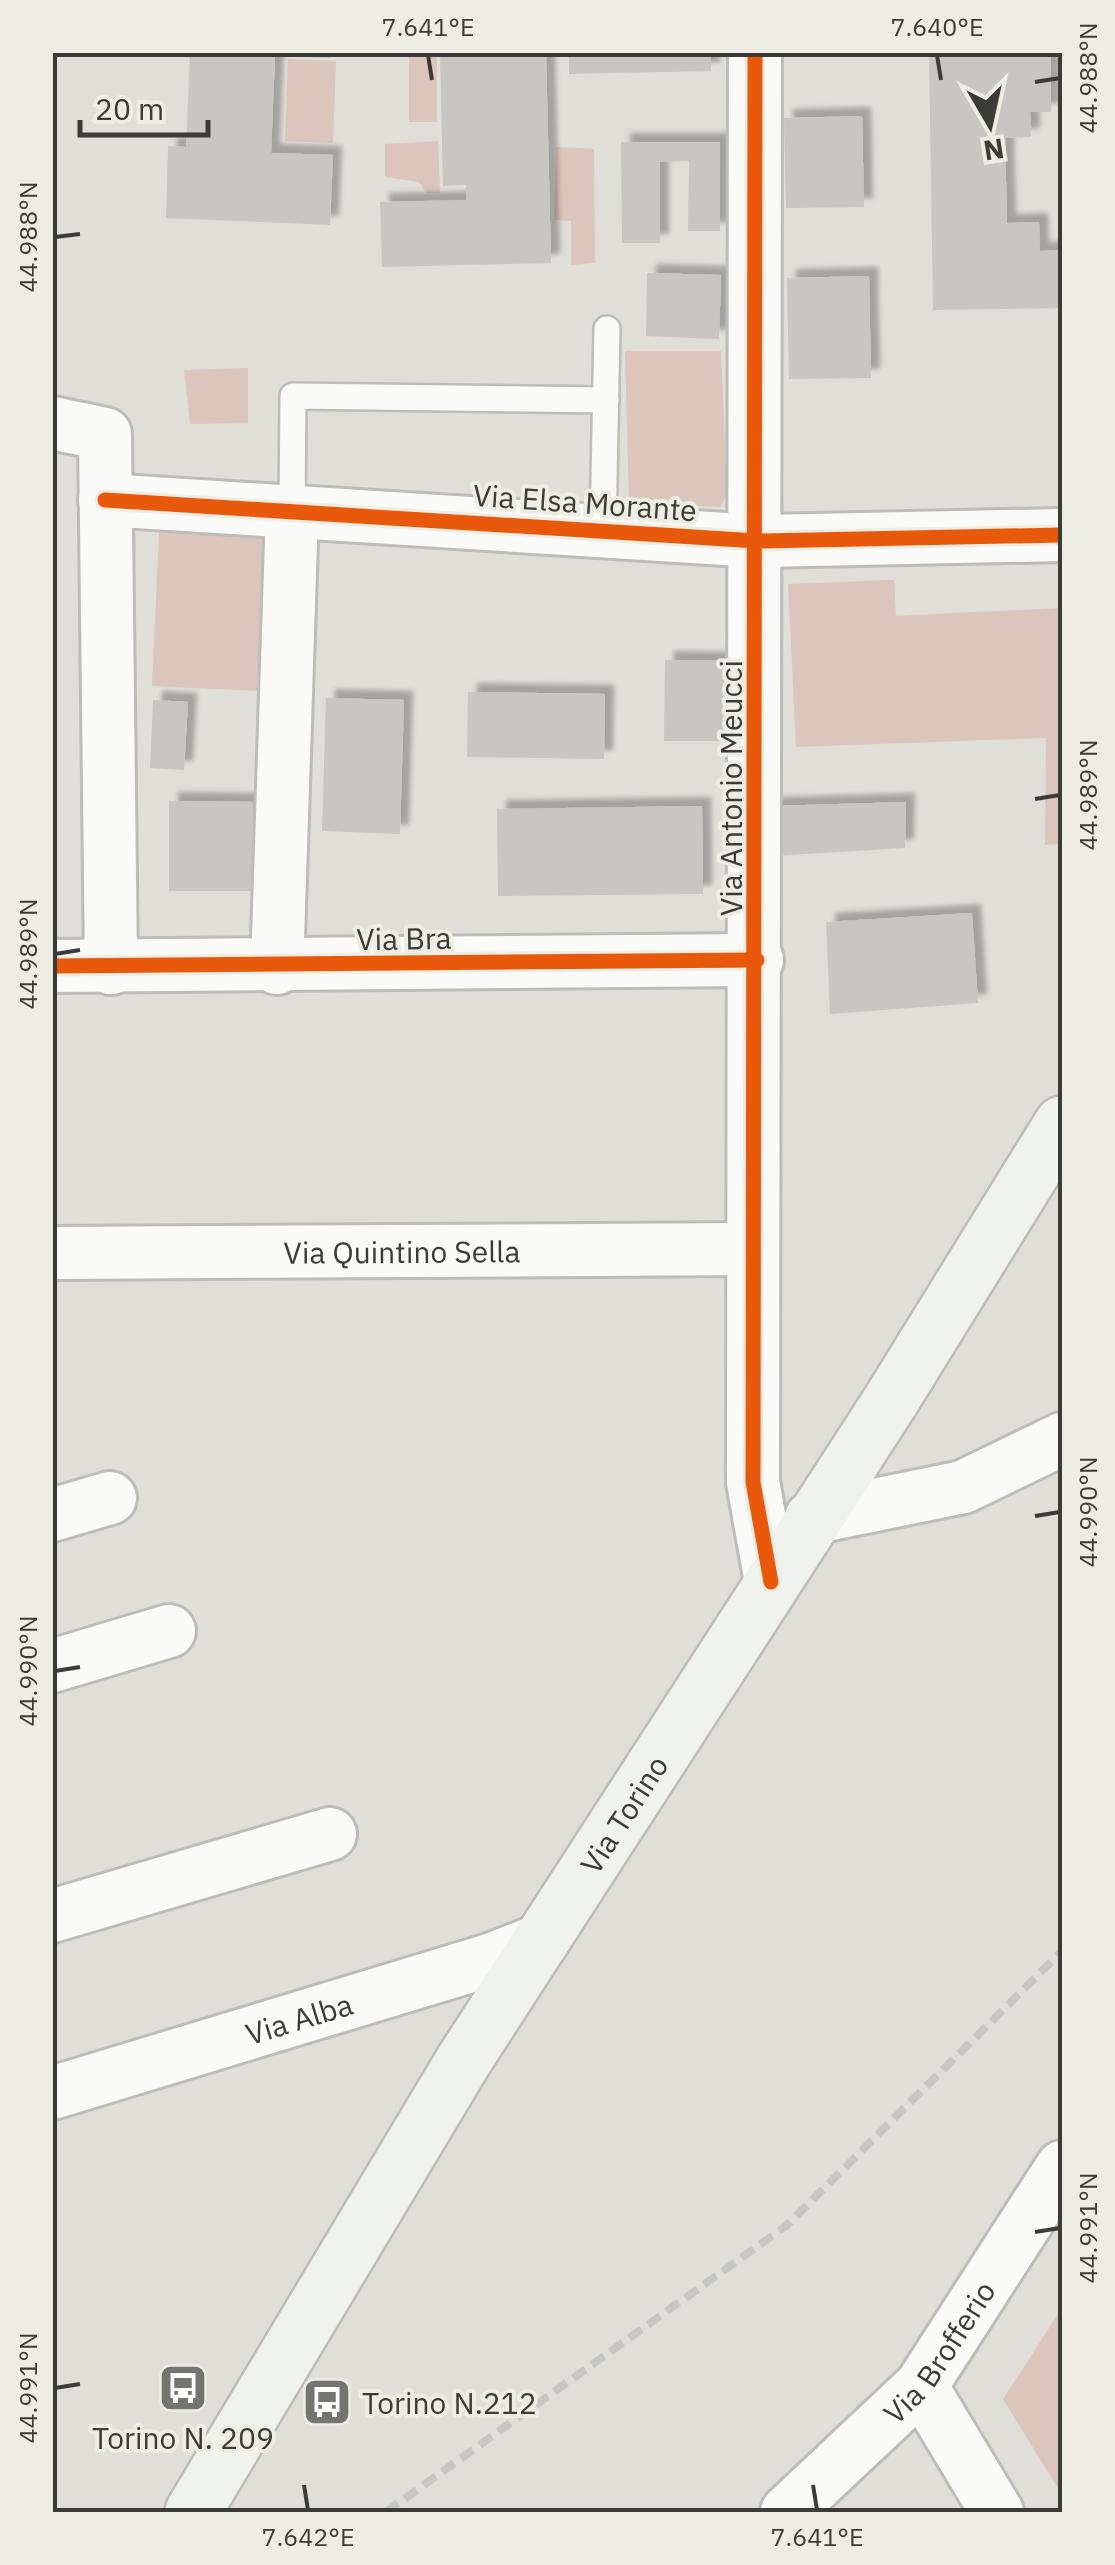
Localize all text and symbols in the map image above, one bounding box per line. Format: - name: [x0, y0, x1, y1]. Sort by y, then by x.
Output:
- text: 7.641°E: [381, 10, 475, 43]
- text: 7.640°E: [890, 10, 984, 43]
- text: 44.988°N: [1071, 22, 1104, 134]
- scale bar: [80, 75, 208, 137]
- north arrow: [940, 75, 1040, 175]
- text: 20 m: [95, 89, 164, 128]
- text: N: [981, 130, 1007, 170]
- text: 44.988°N: [11, 181, 44, 293]
- street label: Via Elsa Morante: [472, 475, 698, 529]
- street label: Via Antonio Meucci: [711, 660, 750, 916]
- text: 44.989°N: [1071, 739, 1104, 851]
- text: 44.989°N: [11, 898, 44, 1010]
- street label: Via Bra: [356, 918, 452, 958]
- street label: Via Quintino Sella: [283, 1231, 521, 1271]
- text: 44.990°N: [1071, 1456, 1104, 1568]
- text: 44.990°N: [11, 1615, 44, 1727]
- street label: Via Torino: [571, 1748, 676, 1881]
- street label: Via Alba: [241, 1983, 357, 2053]
- text: 44.991°N: [1071, 2172, 1104, 2284]
- street label: Via Brofferio: [874, 2273, 1003, 2431]
- text: 44.991°N: [11, 2332, 44, 2444]
- bus stop icon: Torino N. 209: [157, 2362, 209, 2414]
- bus stop icon: Torino N.212: [301, 2376, 353, 2428]
- place label: Torino N.212: [362, 2383, 537, 2422]
- place label: Torino N. 209: [92, 2418, 274, 2457]
- text: 7.642°E: [261, 2520, 355, 2553]
- text: 7.641°E: [770, 2520, 864, 2553]

